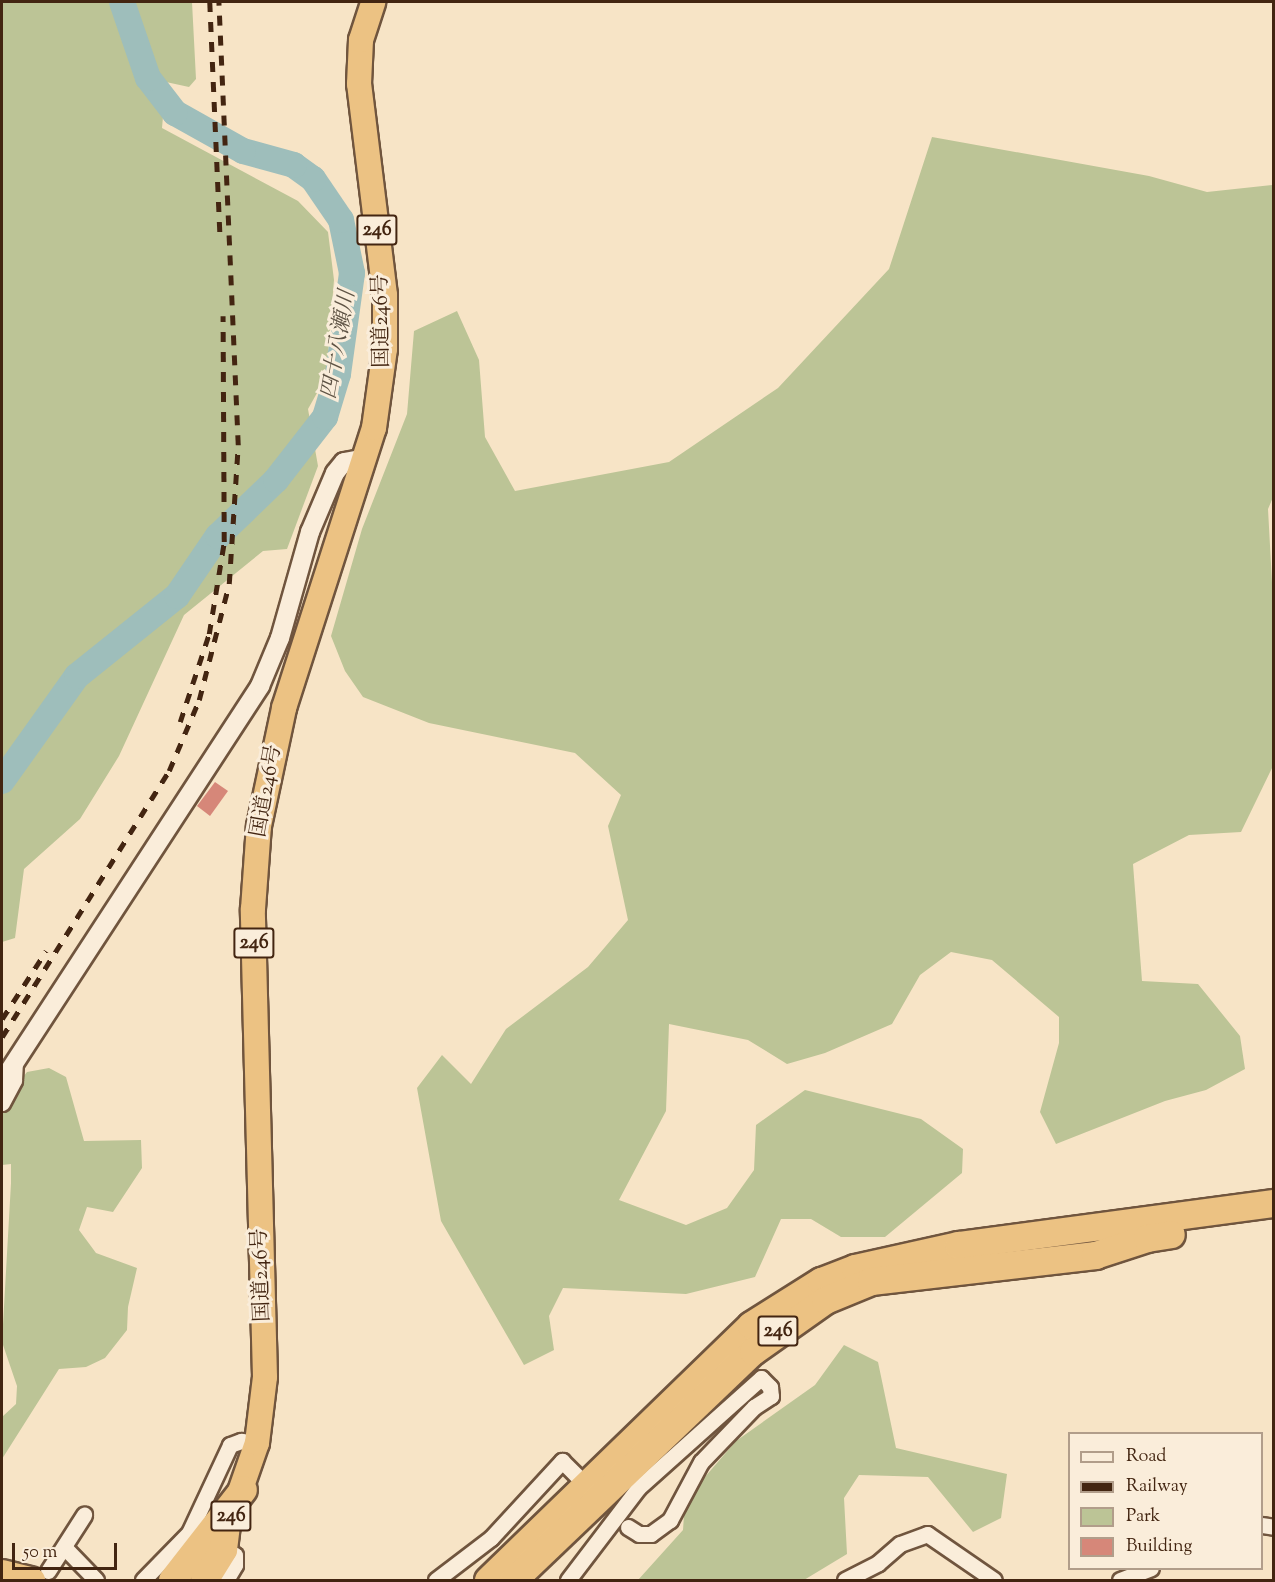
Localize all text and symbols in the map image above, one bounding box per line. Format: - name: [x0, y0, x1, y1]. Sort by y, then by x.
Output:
- road number: 246: [356, 213, 398, 247]
- street label: 国道246号: [369, 274, 395, 368]
- water label: 四十八瀬川: [317, 289, 363, 401]
- street label: 国道246号: [246, 743, 288, 839]
- road number: 246: [233, 926, 275, 960]
- street label: 国道246号: [248, 1228, 276, 1322]
- road number: 246: [757, 1314, 799, 1348]
- legend: [1068, 1432, 1263, 1570]
- text: Road: [1126, 1444, 1166, 1470]
- text: Railway: [1126, 1474, 1188, 1500]
- road number: 246: [210, 1499, 252, 1533]
- text: Park: [1126, 1504, 1160, 1530]
- scale bar: [15, 1531, 120, 1569]
- text: Building: [1126, 1534, 1192, 1560]
- text: 50 m: [23, 1540, 57, 1566]

